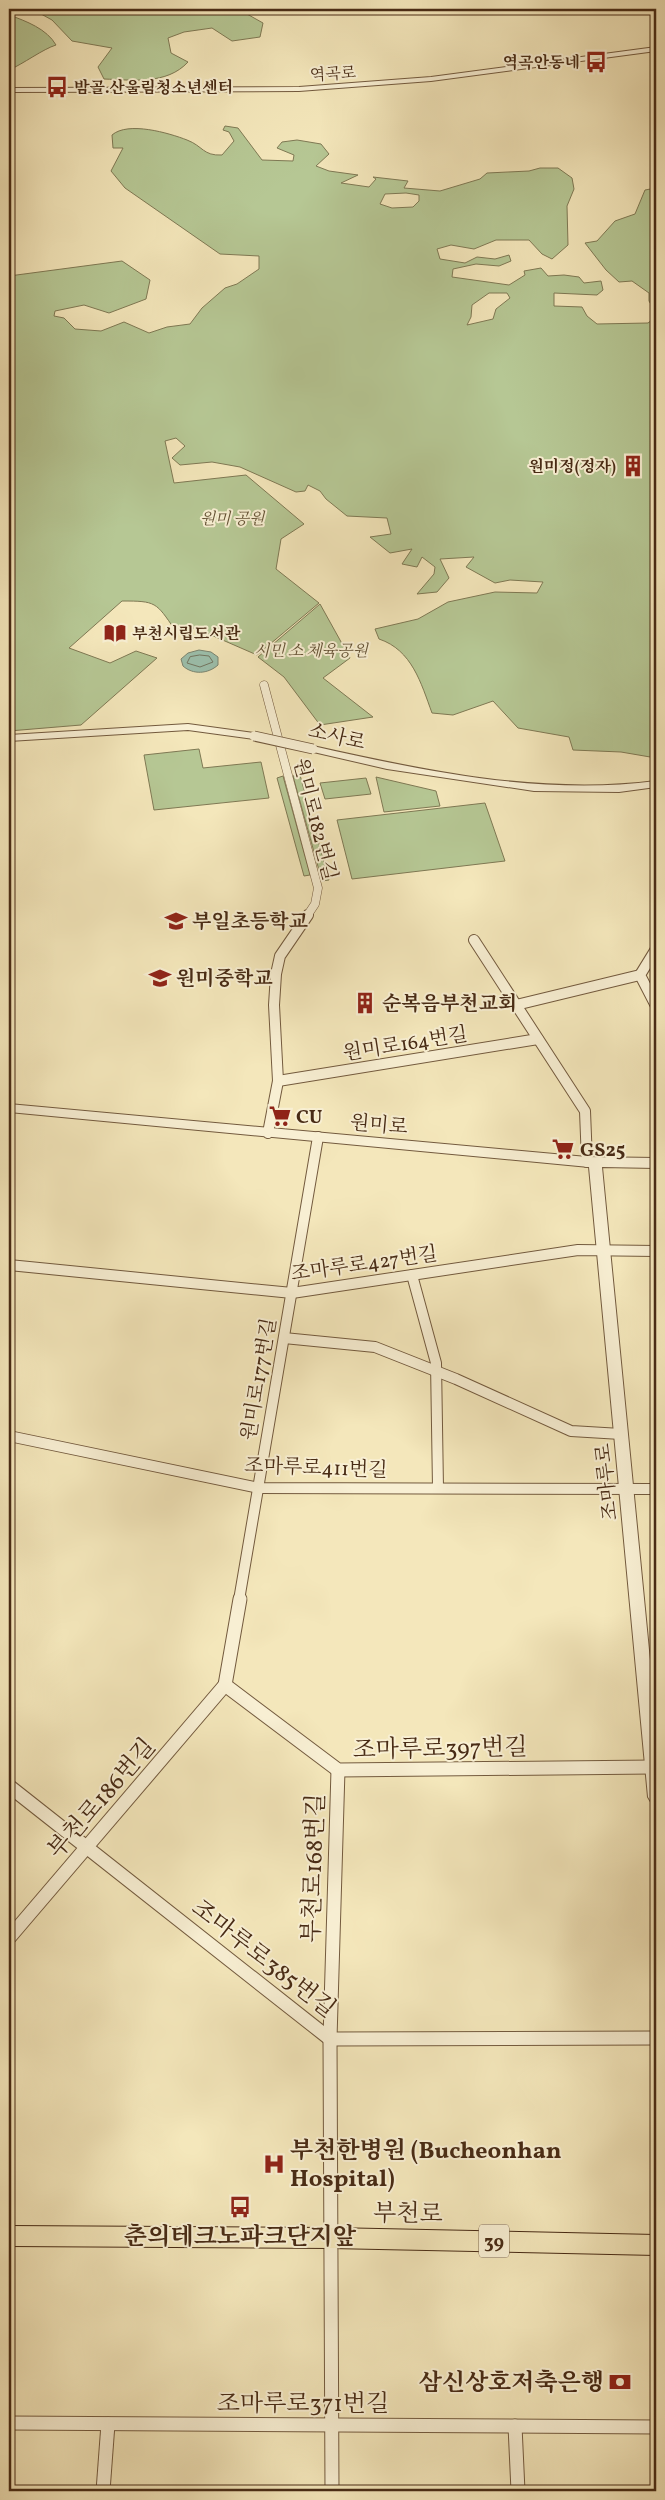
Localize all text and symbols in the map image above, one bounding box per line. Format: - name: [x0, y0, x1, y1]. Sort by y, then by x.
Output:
- bus stop icon: 역곡안동네: [583, 49, 609, 75]
- place label: 역곡안동네: [503, 53, 580, 75]
- street label: 역곡로: [309, 62, 358, 88]
- bus stop icon: 밤골.산울림청소년센터: [44, 74, 70, 100]
- place label: 밤골.산울림청소년센터: [74, 78, 233, 100]
- building icon: 원미정(정자): [620, 453, 646, 479]
- place label: 원미정(정자): [528, 457, 616, 479]
- park label: 원미 공원: [200, 509, 266, 531]
- library icon: 부천시립도서관: [102, 620, 128, 646]
- place label: 부천시립도서관: [132, 624, 241, 646]
- park label: 시민 소 체육공원: [254, 641, 370, 663]
- street label: 소사로: [305, 718, 368, 758]
- street label: 원미로182번길: [285, 755, 343, 884]
- school or university icon: 부일초등학교: [163, 908, 189, 934]
- place label: 부일초등학교: [192, 909, 309, 937]
- school or university icon: 원미중학교: [147, 965, 173, 991]
- place label: 원미중학교: [176, 966, 273, 994]
- building icon: 순복음부천교회: [352, 990, 378, 1016]
- place label: 순복음부천교회: [382, 991, 517, 1019]
- street label: 원미로164번길: [341, 1021, 470, 1069]
- supermarket icon: CU: [267, 1103, 293, 1129]
- place label: CU: [296, 1104, 323, 1132]
- street label: 원미로: [349, 1110, 409, 1142]
- supermarket icon: GS25: [550, 1136, 576, 1162]
- place label: GS25: [580, 1137, 625, 1165]
- street label: 조마루로427번길: [289, 1241, 439, 1289]
- street label: 원미로177번길: [235, 1316, 285, 1443]
- street label: 조마루로: [590, 1442, 626, 1522]
- street label: 조마루로411번길: [244, 1453, 388, 1485]
- street label: 조마루로397번길: [352, 1731, 528, 1769]
- street label: 부천로186번길: [41, 1732, 164, 1867]
- street label: 부천로168번길: [295, 1793, 335, 1943]
- street label: 조마루로385번길: [183, 1892, 342, 2027]
- place label: 부천한병원 (Bucheonhan Hospital): [290, 2135, 562, 2197]
- hospital icon: 부천한병원 (Bucheonhan Hospital): [261, 2151, 287, 2177]
- bus stop icon: 춘의테크노파크단지앞: [227, 2194, 253, 2220]
- street label: 부천로: [373, 2197, 443, 2233]
- place label: 춘의테크노파크단지앞: [124, 2221, 357, 2255]
- road number: 39: [479, 2224, 509, 2258]
- place label: 삼신상호저축은행: [419, 2367, 604, 2401]
- bank icon: 삼신상호저축은행: [607, 2369, 633, 2395]
- street label: 조마루로371번길: [217, 2388, 389, 2422]

